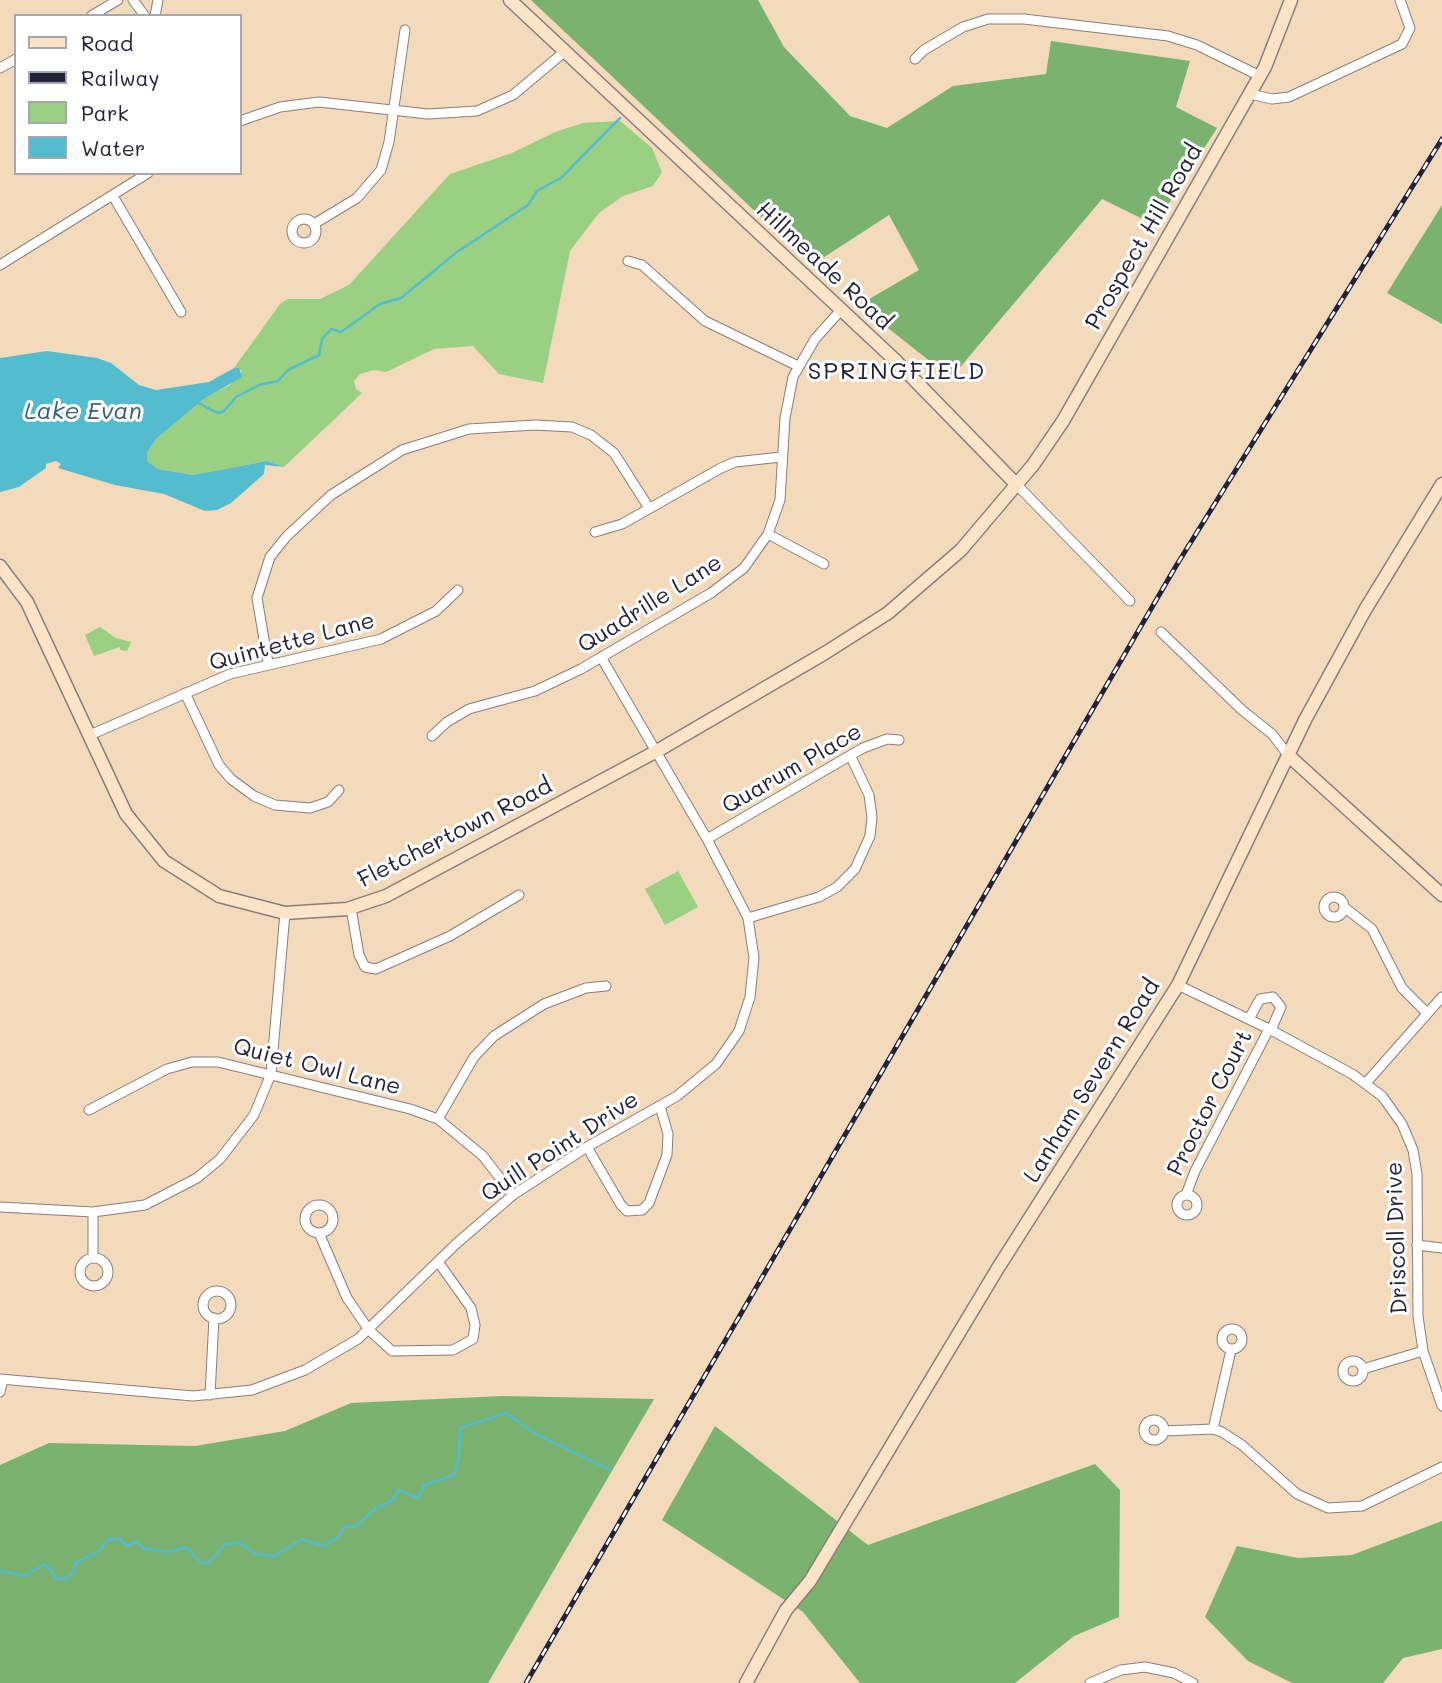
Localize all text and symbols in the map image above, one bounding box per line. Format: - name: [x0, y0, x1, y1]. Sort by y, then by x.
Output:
- legend: [14, 14, 242, 175]
- text: Road: [81, 29, 133, 56]
- text: Railway: [81, 64, 160, 91]
- text: Park: [81, 99, 129, 126]
- text: Water: [81, 134, 145, 161]
- street label: Prospect Hill Road: [1080, 139, 1208, 335]
- street label: Hillmeade Road: [750, 196, 898, 336]
- district label: SPRINGFIELD: [809, 358, 985, 386]
- water label: Lake Evan: [24, 398, 142, 426]
- street label: Quadrille Lane: [573, 549, 727, 659]
- street label: Quintette Lane: [206, 607, 378, 677]
- street label: Quarum Place: [717, 718, 867, 820]
- street label: Fletchertown Road: [353, 772, 557, 894]
- street label: Lanham Severn Road: [1018, 974, 1166, 1188]
- street label: Proctor Court: [1161, 1026, 1259, 1180]
- street label: Quiet Owl Lane: [230, 1033, 404, 1101]
- street label: Quill Point Drive: [476, 1086, 644, 1208]
- street label: Driscoll Drive: [1381, 1161, 1413, 1315]

